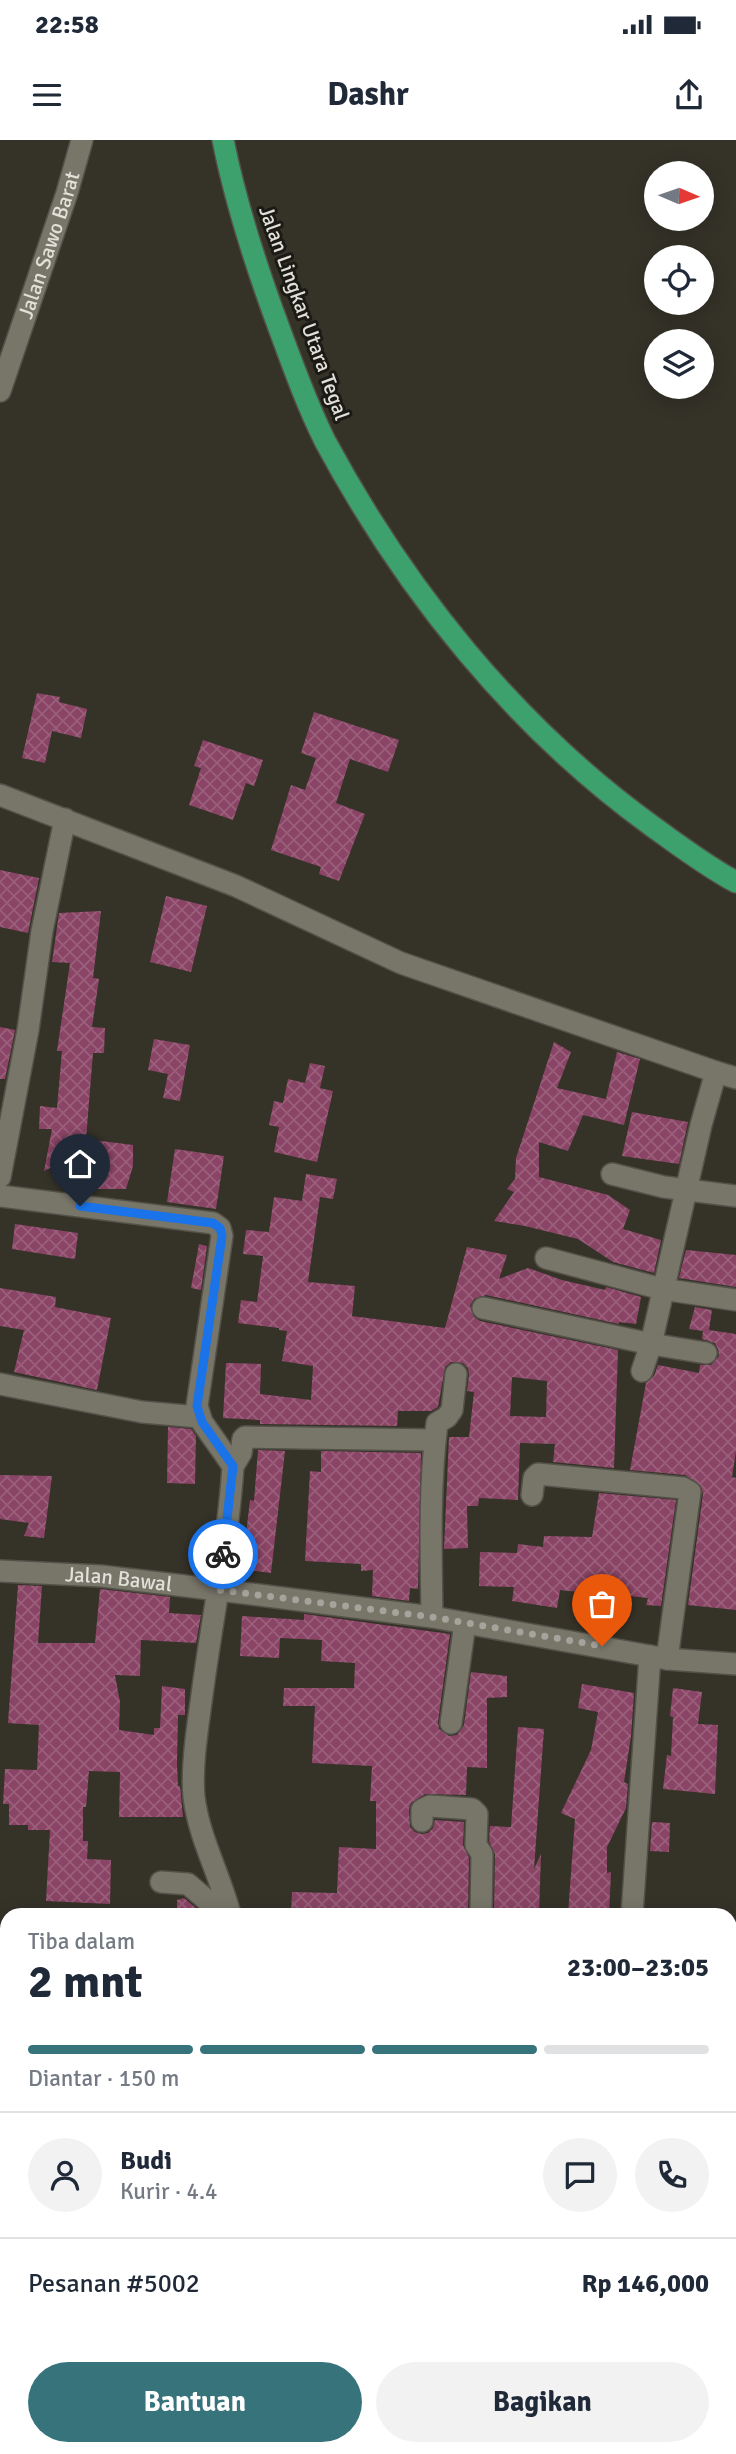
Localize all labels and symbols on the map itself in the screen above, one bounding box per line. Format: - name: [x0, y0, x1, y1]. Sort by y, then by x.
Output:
- north arrow: [644, 161, 714, 231]
- street label: Jalan Sawo Barat: [12, 168, 85, 322]
- street label: Jalan Lingkar Utara Tegal: [253, 202, 355, 424]
- pin: [50, 1134, 110, 1206]
- courier: [188, 1519, 258, 1589]
- street label: Jalan Bawal: [65, 1561, 174, 1597]
- pin: [572, 1574, 632, 1646]

